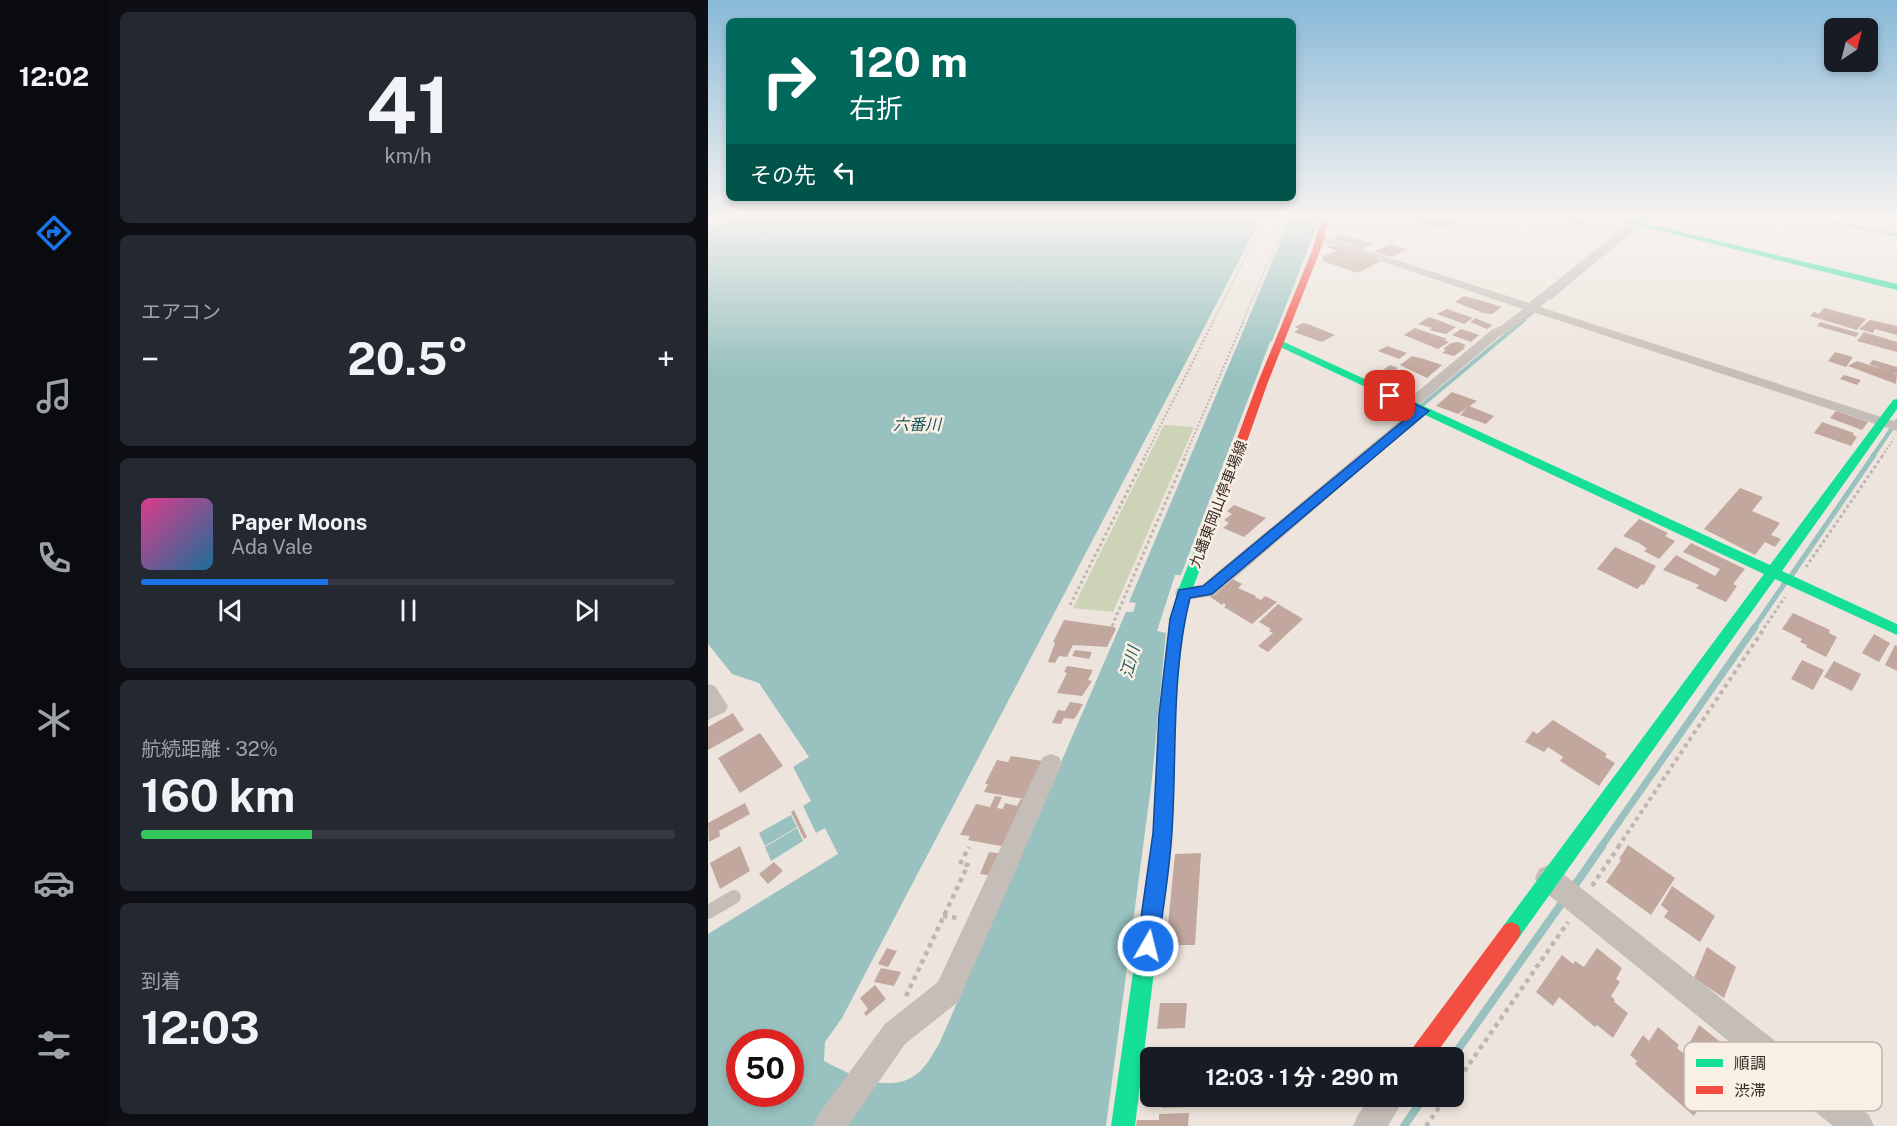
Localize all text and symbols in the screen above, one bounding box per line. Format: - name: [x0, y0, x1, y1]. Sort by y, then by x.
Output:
- north arrow: [1824, 18, 1878, 72]
- map controls: [1824, 18, 1878, 72]
- text: 120 m: [849, 37, 968, 86]
- icon: right: [750, 42, 828, 120]
- text: 41: [366, 59, 450, 151]
- text: 12:02: [19, 60, 89, 92]
- text: 右折: [849, 92, 903, 124]
- text: km/h: [384, 144, 432, 168]
- icon: left: [828, 156, 861, 189]
- text: その先: [750, 162, 816, 188]
- icon: directions: [33, 212, 75, 254]
- text: エアコン: [141, 300, 221, 324]
- text: 20.5°: [347, 332, 469, 385]
- text: −: [141, 340, 159, 378]
- text: +: [657, 340, 675, 378]
- pin: [1364, 370, 1415, 421]
- icon: music: [33, 375, 75, 417]
- icon: arrive: [1373, 379, 1406, 412]
- water label: 六番川: [893, 415, 943, 434]
- street label: 九蟠東岡山停車場線: [1186, 438, 1250, 570]
- text: Paper Moons: [231, 509, 367, 535]
- text: Ada Vale: [231, 535, 313, 559]
- icon: phone: [33, 537, 75, 579]
- icon: previous: [214, 594, 247, 627]
- icon: pause: [392, 594, 425, 627]
- icon: next: [570, 594, 603, 627]
- water label: 江川: [1117, 642, 1144, 680]
- icon: climate: [33, 699, 75, 741]
- text: 航続距離 · 32%: [141, 737, 278, 761]
- text: 160 km: [141, 769, 295, 822]
- icon: car: [33, 862, 75, 904]
- position arrow: [1116, 914, 1180, 978]
- text: 到着: [141, 969, 181, 993]
- text: 12:03: [141, 1001, 260, 1054]
- icon: filters: [33, 1024, 75, 1066]
- speed limit sign: 50: [726, 1029, 804, 1107]
- legend: [1684, 1042, 1882, 1111]
- text: 順調: [1734, 1054, 1766, 1073]
- text: 12:03 · 1 分 · 290 m: [1206, 1064, 1398, 1090]
- text: 渋滞: [1734, 1081, 1766, 1100]

